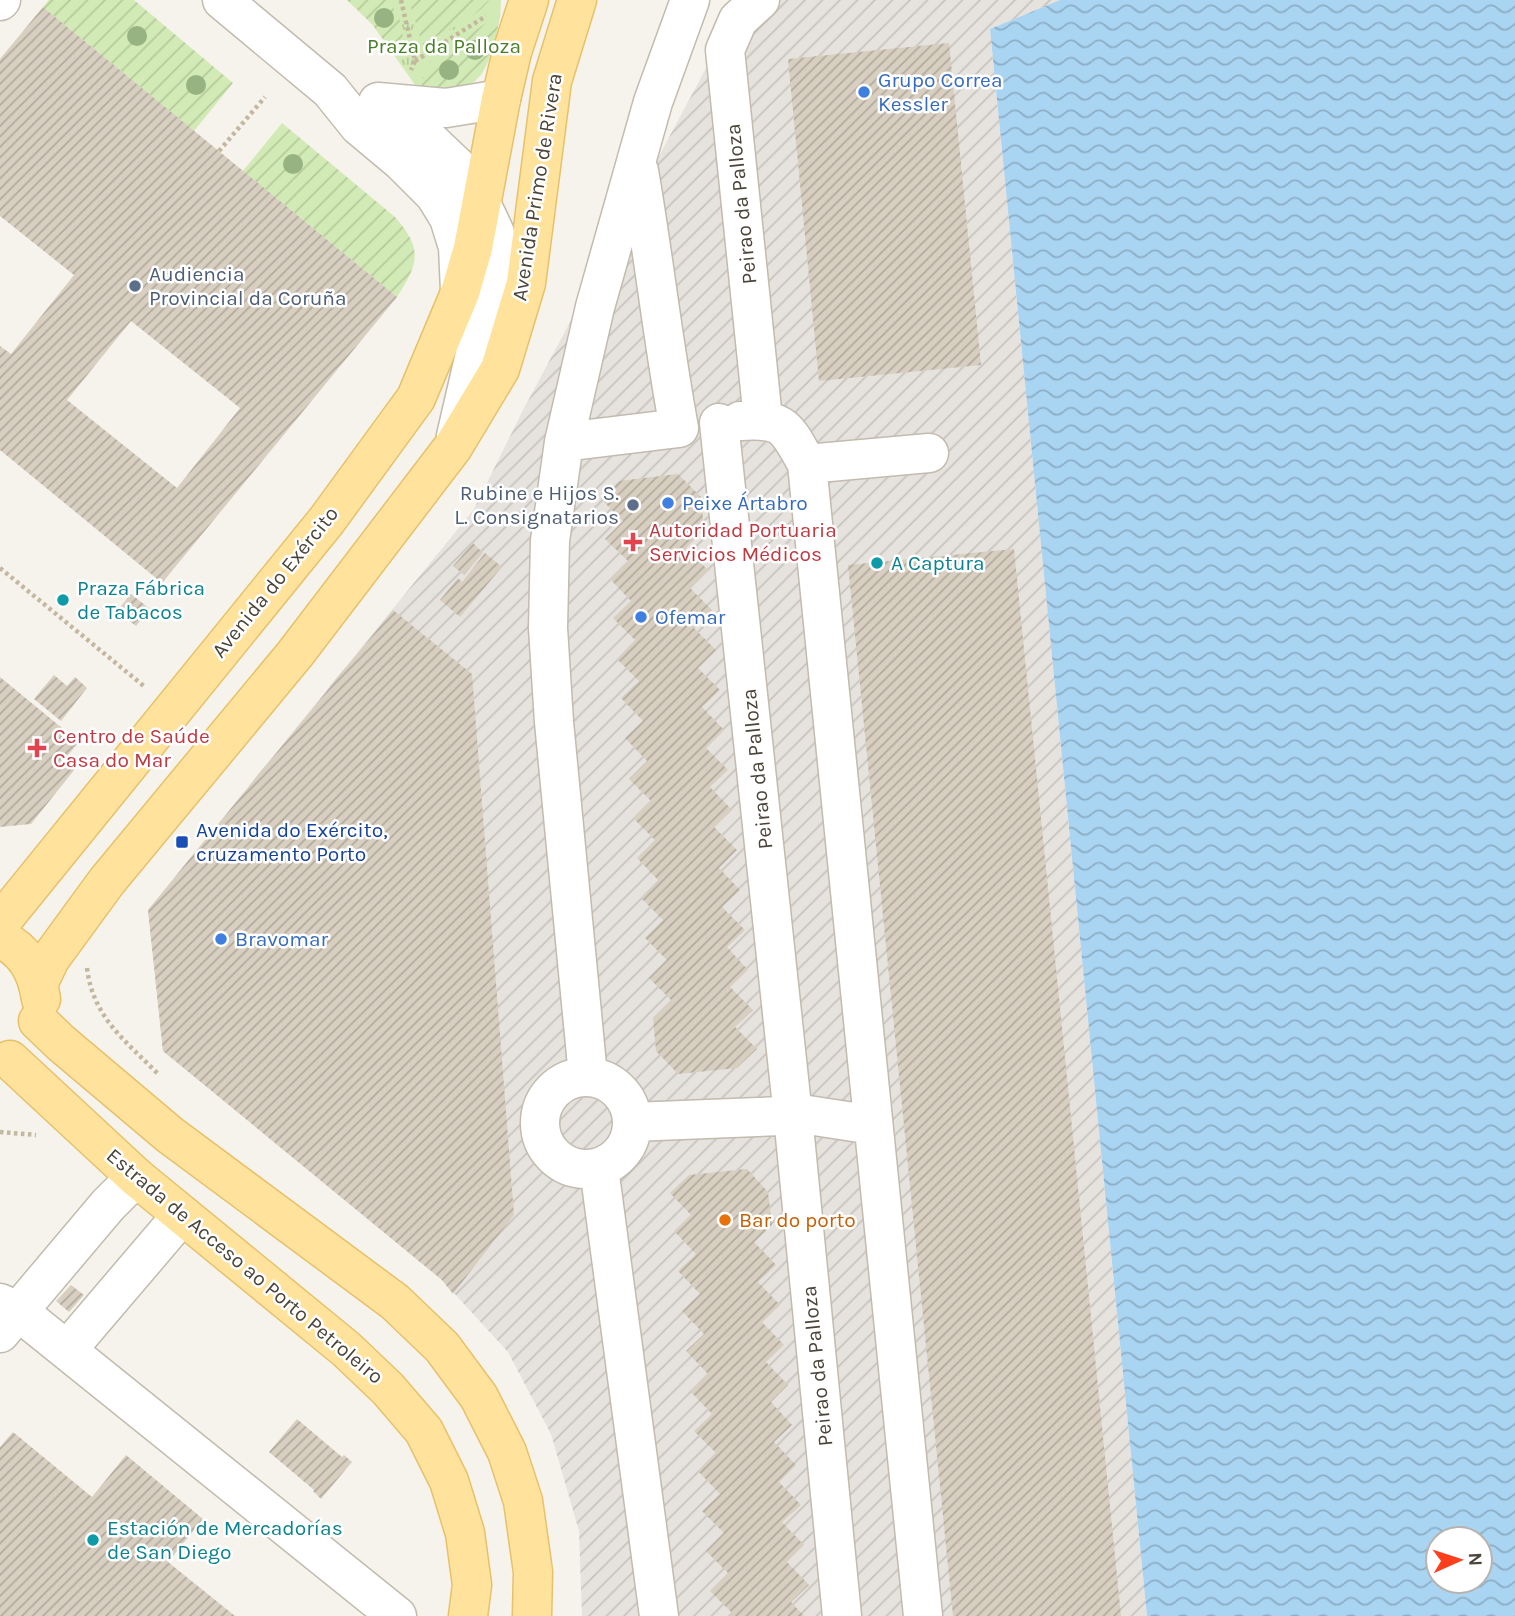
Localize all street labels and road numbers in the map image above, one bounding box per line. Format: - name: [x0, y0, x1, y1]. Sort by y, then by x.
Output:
- street label: Avenida Primo de Rivera: [507, 71, 567, 303]
- street label: Peirao da Palloza: [721, 123, 761, 285]
- street label: Avenida do Exército: [207, 502, 343, 662]
- street label: Peirao da Palloza: [737, 688, 777, 850]
- street label: Estrada de Acceso ao Porto Petroleiro: [102, 1143, 388, 1389]
- street label: Peirao da Palloza: [797, 1285, 837, 1447]

